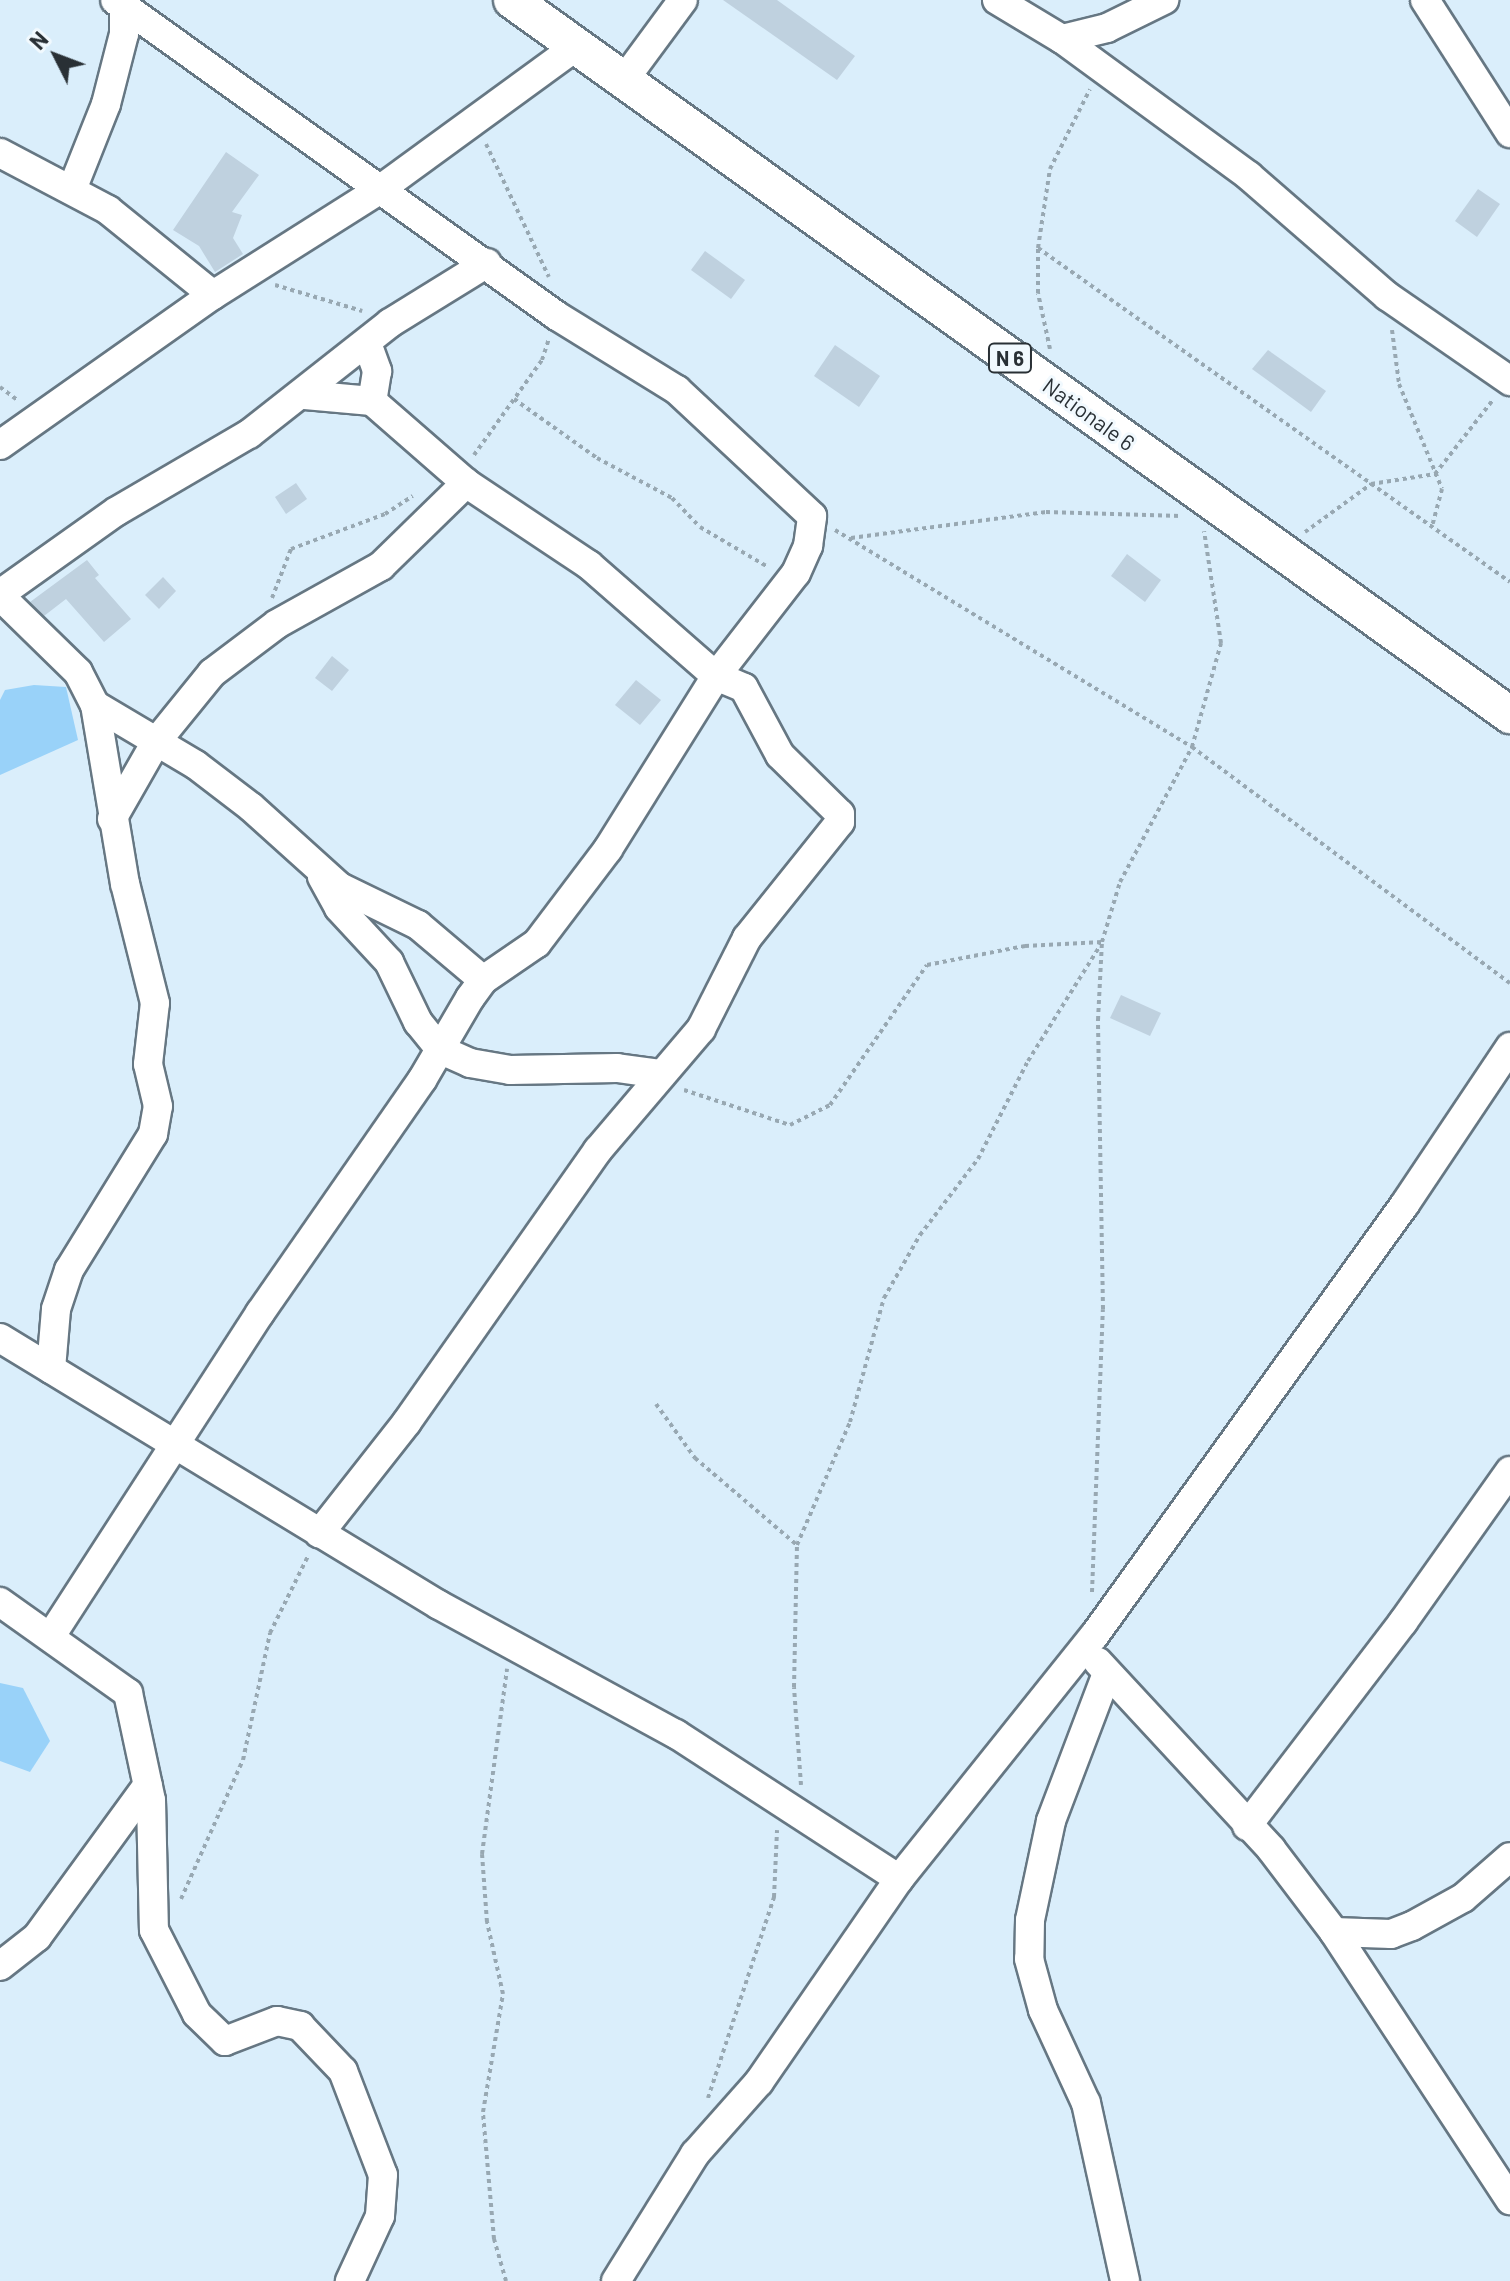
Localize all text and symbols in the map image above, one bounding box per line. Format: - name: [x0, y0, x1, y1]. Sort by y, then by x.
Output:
- north arrow: [16, 16, 96, 96]
- text: N: [24, 26, 53, 54]
- road number: N 6: [986, 342, 1034, 374]
- street label: Nationale 6: [1038, 372, 1140, 456]

